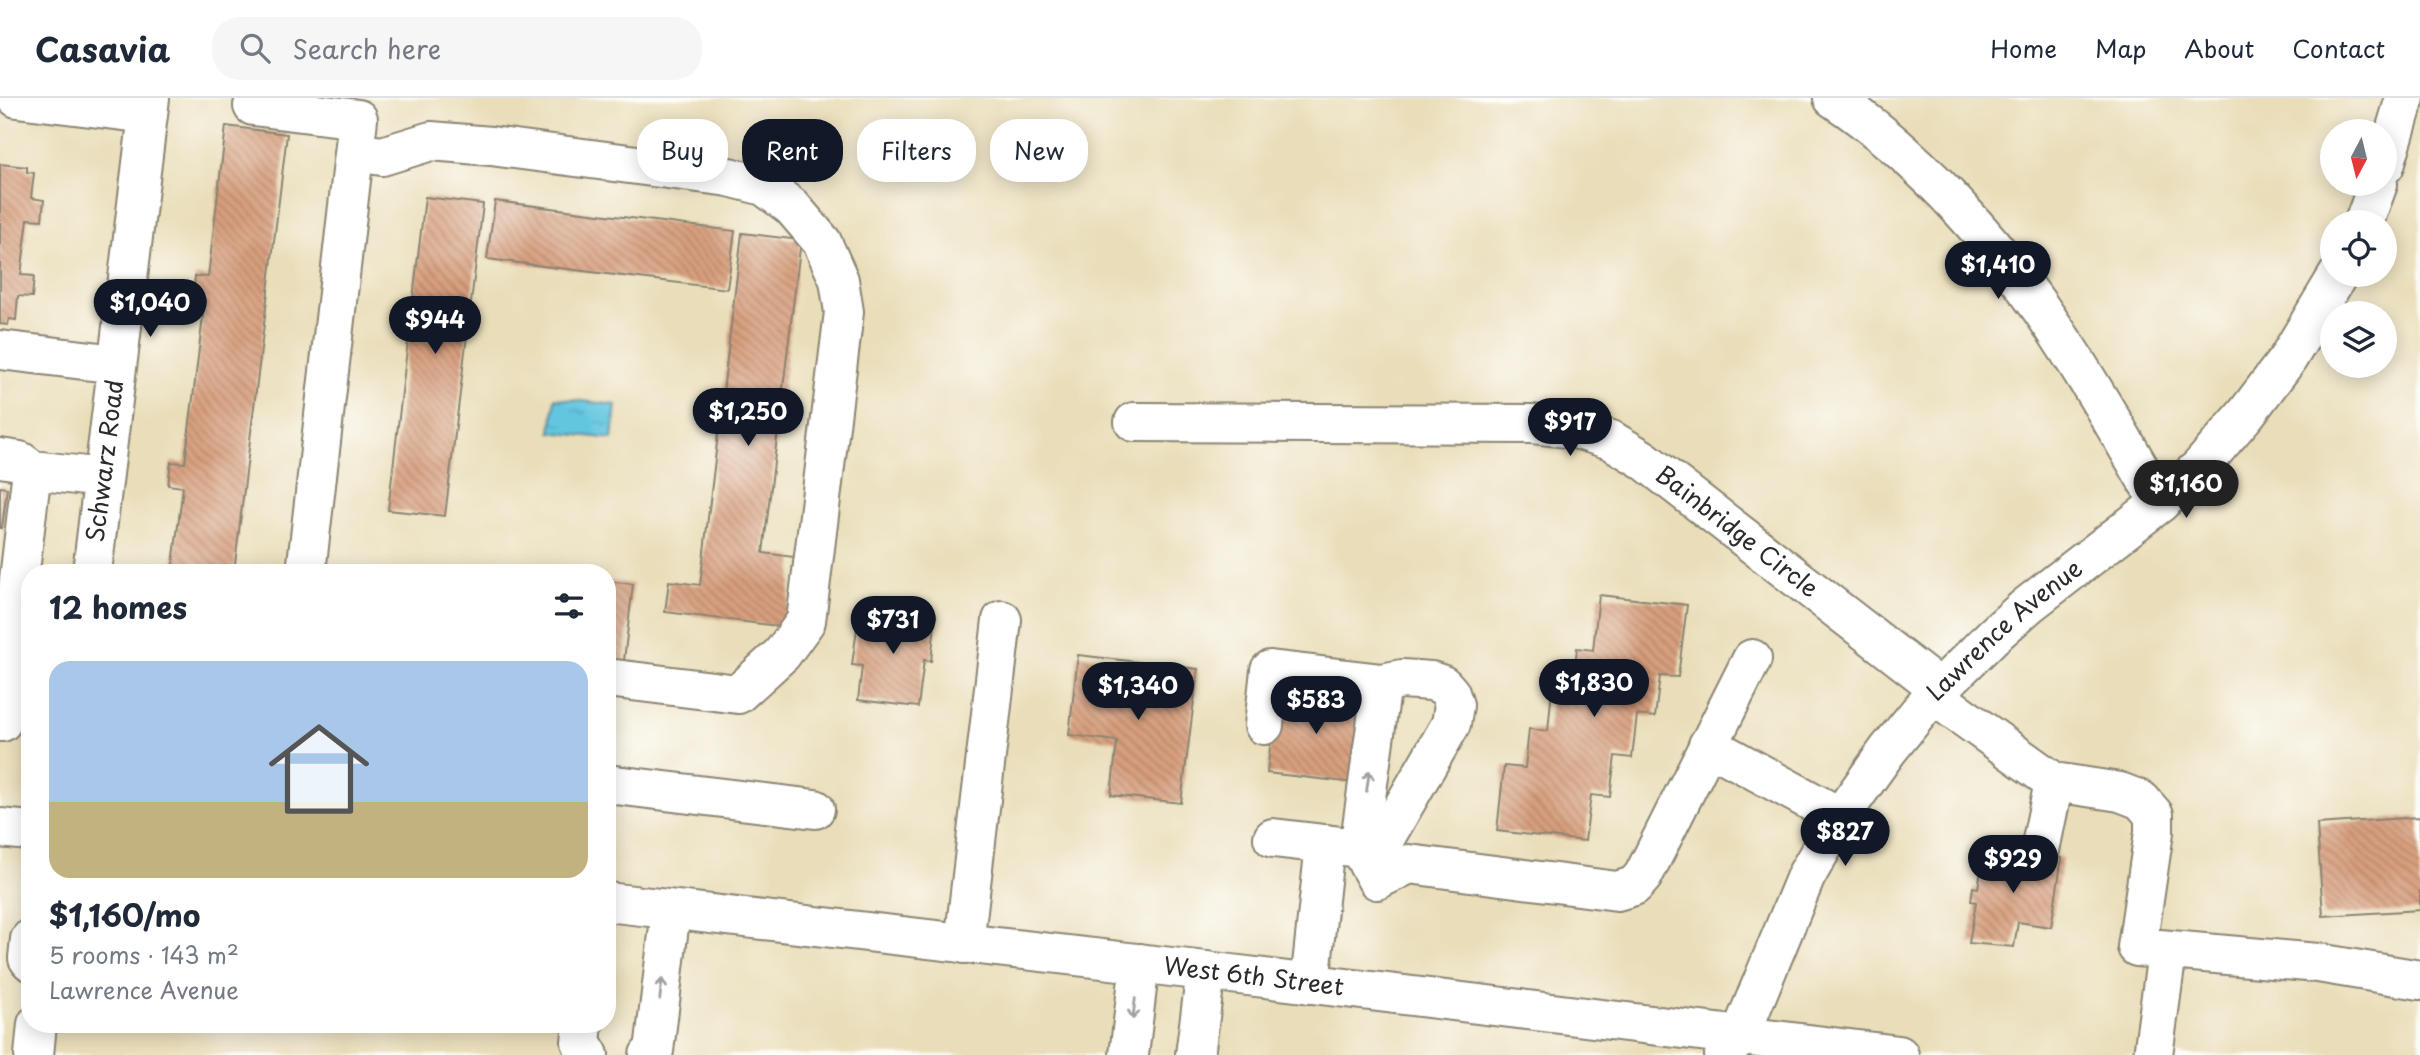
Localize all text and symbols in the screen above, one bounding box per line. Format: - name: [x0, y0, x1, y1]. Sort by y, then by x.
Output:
- search box: [212, 17, 702, 80]
- text: Casavia: [35, 23, 170, 73]
- icon: search: [236, 29, 274, 67]
- text: Search here: [292, 29, 441, 68]
- text: Home: [1990, 30, 2057, 66]
- text: Map: [2095, 30, 2146, 66]
- text: About: [2184, 30, 2254, 66]
- text: Contact: [2292, 30, 2385, 66]
- chip: Buy: [637, 119, 728, 182]
- chip: Rent: [742, 119, 843, 182]
- chip: Filters: [857, 119, 976, 182]
- chip: New: [990, 119, 1088, 182]
- north arrow: [2320, 119, 2398, 196]
- map controls: [2320, 119, 2397, 378]
- button: locate: [2320, 210, 2397, 287]
- pin: $1,410: [1941, 242, 2055, 301]
- text: $1,410: [1961, 246, 2035, 281]
- pin: $1,040: [93, 280, 207, 339]
- text: $1,040: [110, 284, 190, 319]
- pin: $944: [394, 296, 476, 356]
- text: $944: [405, 301, 465, 336]
- button: layers: [2320, 301, 2397, 378]
- street label: Schwarz Road: [76, 377, 131, 544]
- pin: $1,250: [691, 388, 805, 448]
- text: $1,250: [709, 393, 787, 428]
- pin: $917: [1529, 398, 1611, 458]
- text: $917: [1544, 403, 1596, 438]
- street label: Bainbridge Circle: [1649, 456, 1827, 605]
- pin: $1,160: [2129, 460, 2243, 520]
- text: $1,160: [2150, 465, 2222, 500]
- street label: Lawrence Avenue: [1917, 550, 2089, 708]
- text: 12 homes: [49, 584, 187, 629]
- icon: filters: [550, 587, 588, 625]
- pin: $731: [852, 596, 934, 656]
- text: $731: [867, 601, 919, 636]
- pin: $1,830: [1537, 660, 1651, 719]
- pin: $1,340: [1081, 662, 1195, 722]
- text: $1,830: [1555, 664, 1633, 699]
- text: $1,340: [1098, 667, 1178, 702]
- pin: $583: [1275, 676, 1357, 736]
- text: $583: [1287, 681, 1345, 716]
- icon: home: [256, 706, 382, 832]
- one-way arrow: [1362, 770, 1375, 793]
- pin: $827: [1804, 808, 1886, 868]
- text: $827: [1817, 813, 1873, 848]
- pin: $929: [1972, 836, 2054, 895]
- text: $929: [1984, 840, 2042, 875]
- text: $1,160/mo: [49, 892, 200, 937]
- text: 5 rooms · 143 m²: [49, 937, 239, 972]
- street label: West 6th Street: [1162, 946, 1346, 1004]
- text: Lawrence Avenue: [49, 972, 239, 1007]
- one-way arrow: [655, 979, 668, 1001]
- one-way arrow: [1128, 997, 1141, 1020]

